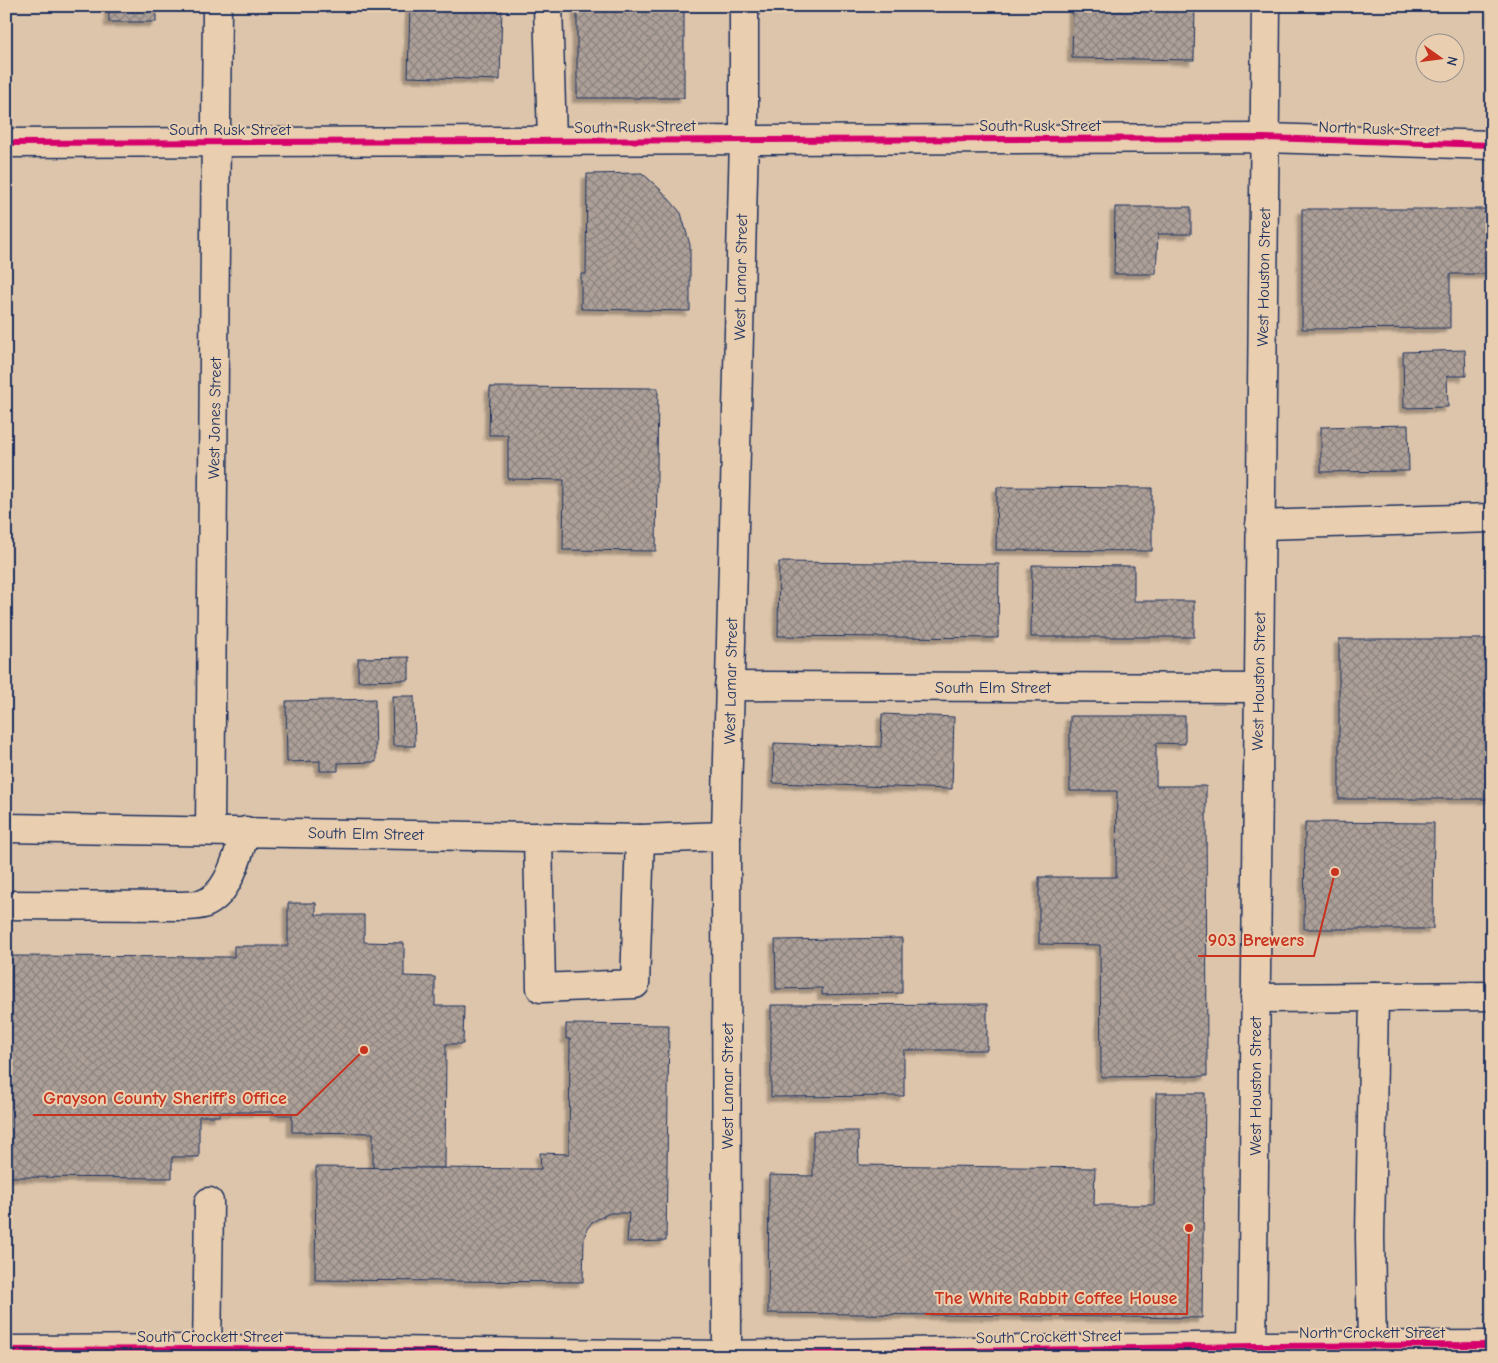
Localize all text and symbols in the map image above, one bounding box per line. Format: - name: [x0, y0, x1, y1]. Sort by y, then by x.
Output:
- north arrow: [1416, 32, 1466, 82]
- text: N: [1443, 55, 1461, 68]
- street label: South Rusk Street: [574, 117, 696, 137]
- street label: South Rusk Street: [979, 117, 1101, 135]
- street label: North Rusk Street: [1318, 118, 1440, 140]
- street label: South Rusk Street: [169, 121, 291, 139]
- street label: West Houston Street: [1254, 207, 1274, 347]
- street label: West Lamar Street: [731, 213, 751, 340]
- street label: West Jones Street: [205, 356, 225, 479]
- street label: West Houston Street: [1249, 611, 1269, 751]
- street label: West Lamar Street: [721, 617, 741, 744]
- street label: South Elm Street: [935, 679, 1051, 697]
- street label: South Elm Street: [308, 824, 424, 844]
- callout: 903 Brewers: [1198, 923, 1314, 956]
- text: 903 Brewers: [1208, 930, 1305, 951]
- street label: West Houston Street: [1247, 1016, 1265, 1156]
- street label: West Lamar Street: [719, 1022, 737, 1149]
- callout: Grayson County Sheriff’s Office: [33, 1082, 297, 1115]
- text: Grayson County Sheriff’s Office: [43, 1088, 287, 1109]
- callout: The White Rabbit Coffee House: [925, 1281, 1187, 1314]
- text: The White Rabbit Coffee House: [935, 1288, 1177, 1309]
- street label: North Crockett Street: [1299, 1324, 1445, 1342]
- street label: South Crockett Street: [976, 1327, 1123, 1347]
- street label: South Crockett Street: [137, 1328, 283, 1346]

